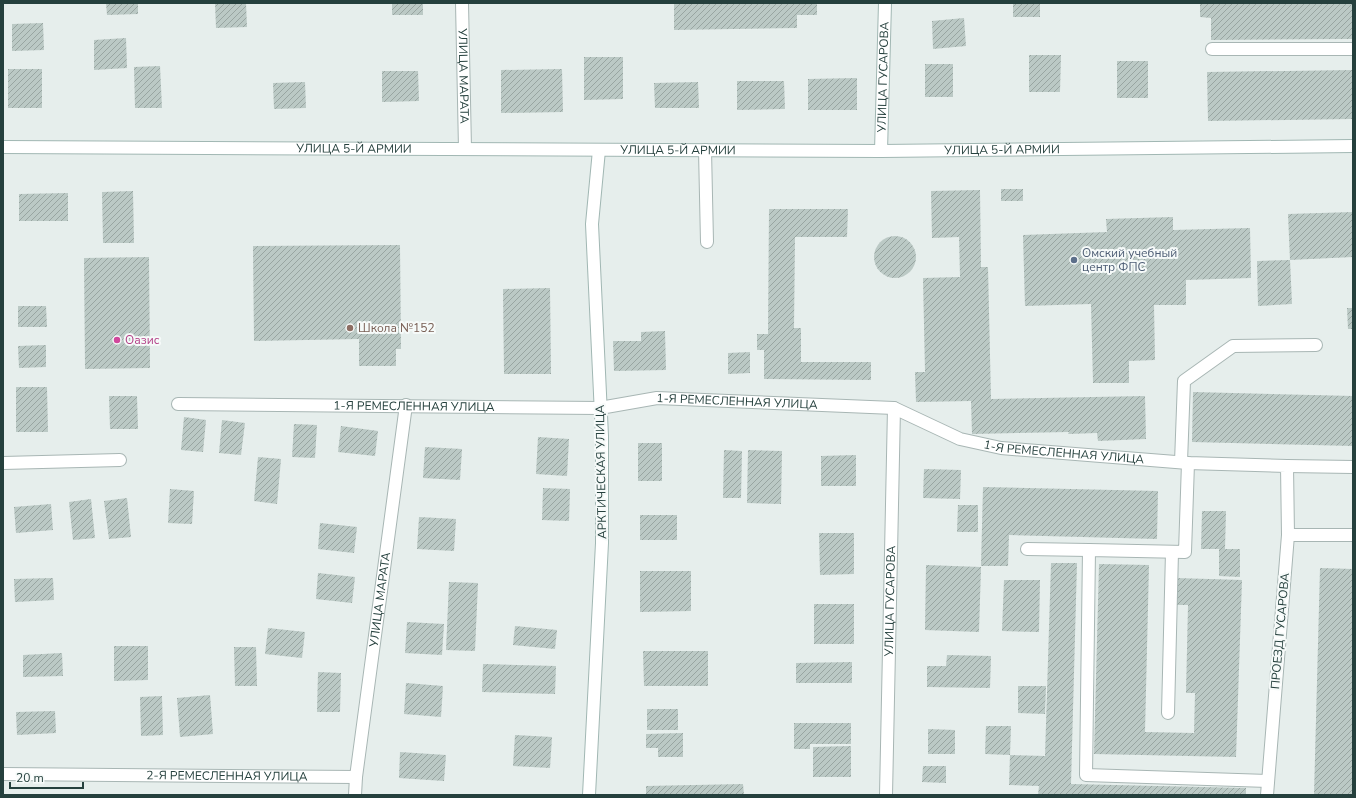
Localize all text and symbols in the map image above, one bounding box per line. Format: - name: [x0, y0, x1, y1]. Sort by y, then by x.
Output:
- street label: УЛИЦА ГУСАРОВА: [873, 21, 893, 134]
- street label: УЛИЦА МАРАТА: [455, 27, 472, 124]
- street label: УЛИЦА 5-Й АРМИИ: [295, 140, 412, 157]
- street label: УЛИЦА 5-Й АРМИИ: [943, 141, 1060, 158]
- street label: УЛИЦА 5-Й АРМИИ: [619, 142, 736, 158]
- place label: Омский учебный центр ФПС: [1082, 245, 1177, 275]
- marker: Омский учебный центр ФПС: [1069, 255, 1079, 265]
- place label: Школа №152: [358, 320, 435, 336]
- marker: Школа №152: [345, 323, 355, 333]
- place label: Оазис: [125, 332, 160, 348]
- marker: Оазис: [112, 335, 122, 345]
- street label: 1-Я РЕМЕСЛЕННАЯ УЛИЦА: [656, 390, 818, 413]
- street label: 1-Я РЕМЕСЛЕННАЯ УЛИЦА: [333, 397, 495, 415]
- street label: АРКТИЧЕСКАЯ УЛИЦА: [592, 404, 610, 539]
- street label: 1-Я РЕМЕСЛЕННАЯ УЛИЦА: [982, 436, 1145, 467]
- street label: УЛИЦА ГУСАРОВА: [881, 545, 899, 658]
- street label: УЛИЦА МАРАТА: [365, 551, 394, 649]
- street label: ПРОЕЗД ГУСАРОВА: [1267, 572, 1293, 690]
- scale bar: [10, 764, 83, 790]
- street label: 2-Я РЕМЕСЛЕННАЯ УЛИЦА: [146, 767, 308, 785]
- text: 20 m: [16, 770, 44, 786]

